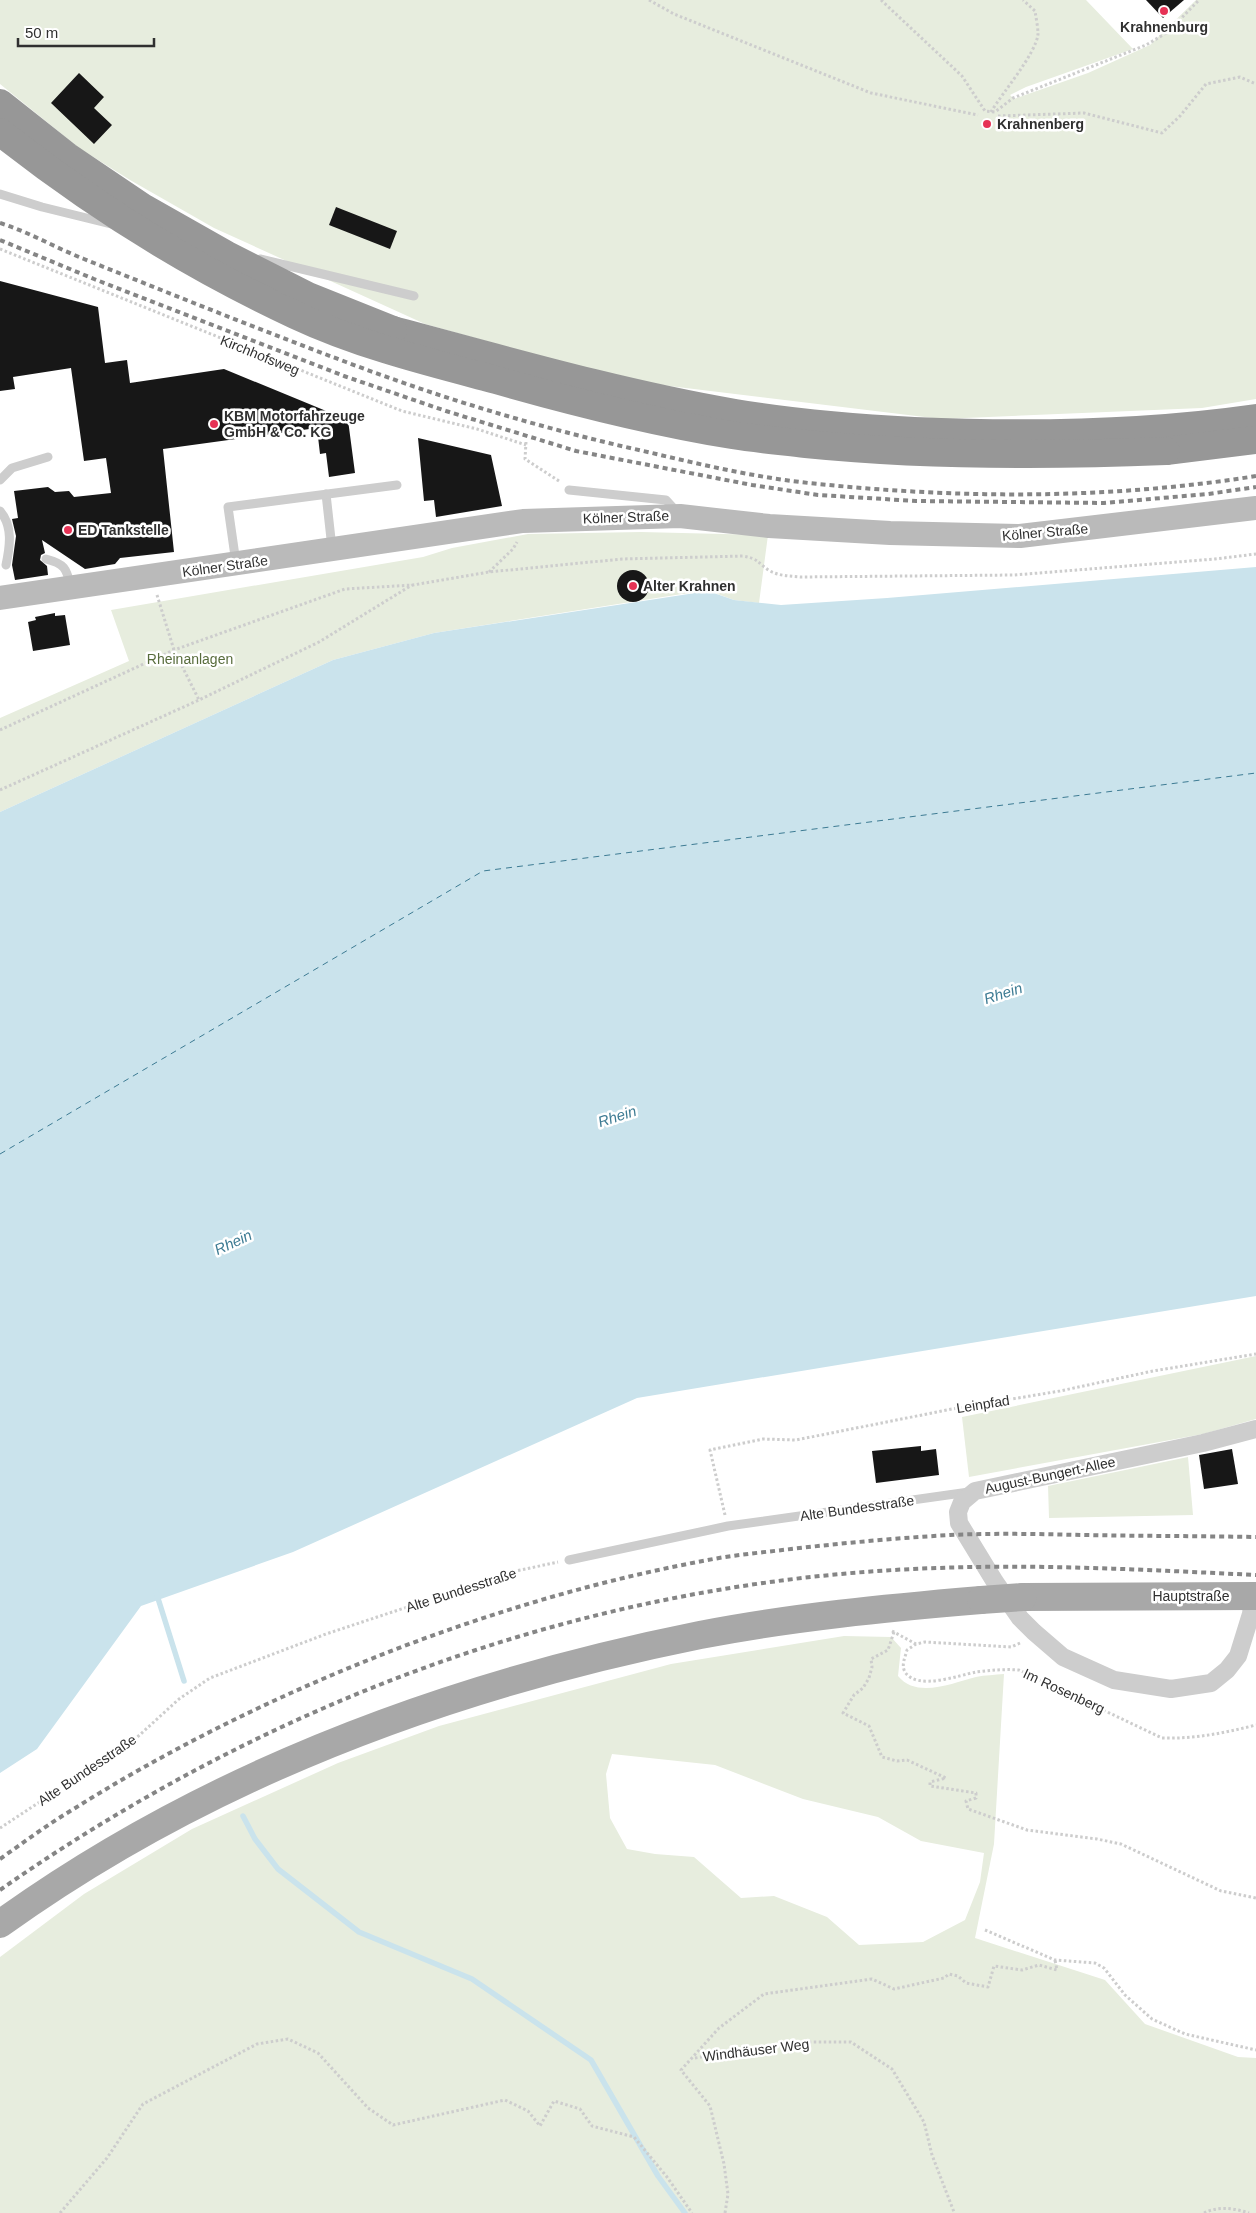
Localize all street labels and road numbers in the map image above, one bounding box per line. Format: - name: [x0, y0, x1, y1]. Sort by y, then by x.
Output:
- street label: Kirchhofsweg: [218, 332, 302, 378]
- street label: Kölner Straße: [583, 507, 670, 527]
- street label: Kölner Straße: [1001, 520, 1089, 544]
- street label: Kölner Straße: [181, 552, 269, 580]
- street label: Leinpfad: [955, 1392, 1011, 1416]
- street label: August-Bungert-Allee: [983, 1453, 1117, 1497]
- street label: Alte Bundesstraße: [799, 1492, 915, 1524]
- street label: Alte Bundesstraße: [404, 1565, 518, 1615]
- street label: Hauptstraße: [1152, 1588, 1230, 1604]
- street label: Im Rosenberg: [1021, 1665, 1107, 1717]
- street label: Alte Bundesstraße: [35, 1731, 139, 1809]
- street label: Windhäuser Weg: [702, 2036, 810, 2064]

